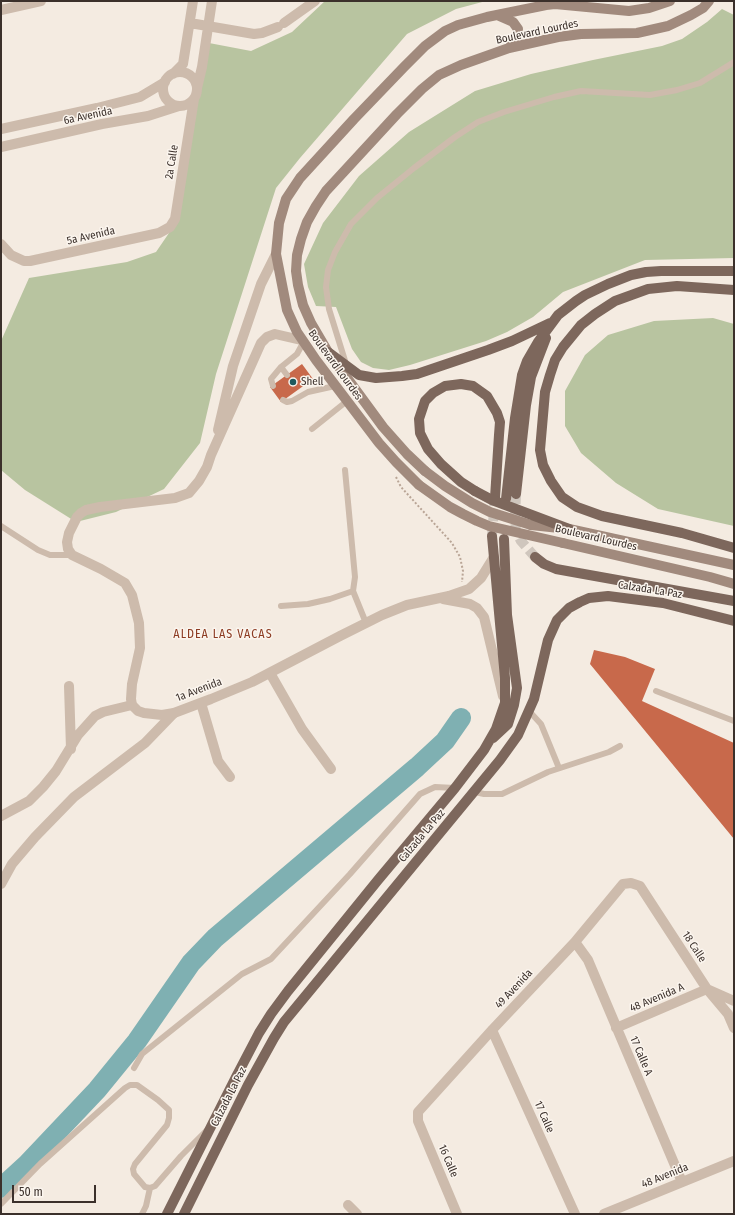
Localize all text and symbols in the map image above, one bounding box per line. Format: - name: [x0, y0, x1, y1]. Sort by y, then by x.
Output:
- street label: Boulevard Lourdes: [495, 17, 579, 47]
- street label: 6a Avenida: [62, 104, 114, 128]
- street label: 2a Calle: [163, 144, 181, 180]
- street label: 5a Avenida: [66, 224, 116, 248]
- street label: Boulevard Lourdes: [305, 327, 365, 403]
- place label: Shell: [301, 375, 323, 389]
- marker: Shell: [288, 377, 298, 387]
- street label: Boulevard Lourdes: [554, 522, 638, 554]
- street label: Calzada La Paz: [617, 578, 683, 602]
- district label: ALDEA LAS VACAS: [173, 628, 273, 642]
- street label: 1a Avenida: [174, 675, 224, 705]
- street label: Calzada La Paz: [396, 807, 448, 865]
- street label: 18 Calle: [679, 929, 709, 965]
- street label: 49 Avenida: [492, 967, 536, 1011]
- street label: 48 Avenida A: [628, 981, 686, 1015]
- street label: 17 Calle A: [627, 1034, 655, 1078]
- street label: Calzada La Paz: [208, 1065, 250, 1129]
- street label: 17 Calle: [531, 1099, 557, 1135]
- street label: 16 Calle: [435, 1143, 461, 1179]
- street label: 48 Avenida: [640, 1161, 690, 1191]
- scale bar: [14, 1177, 98, 1203]
- text: 50 m: [19, 1185, 43, 1199]

